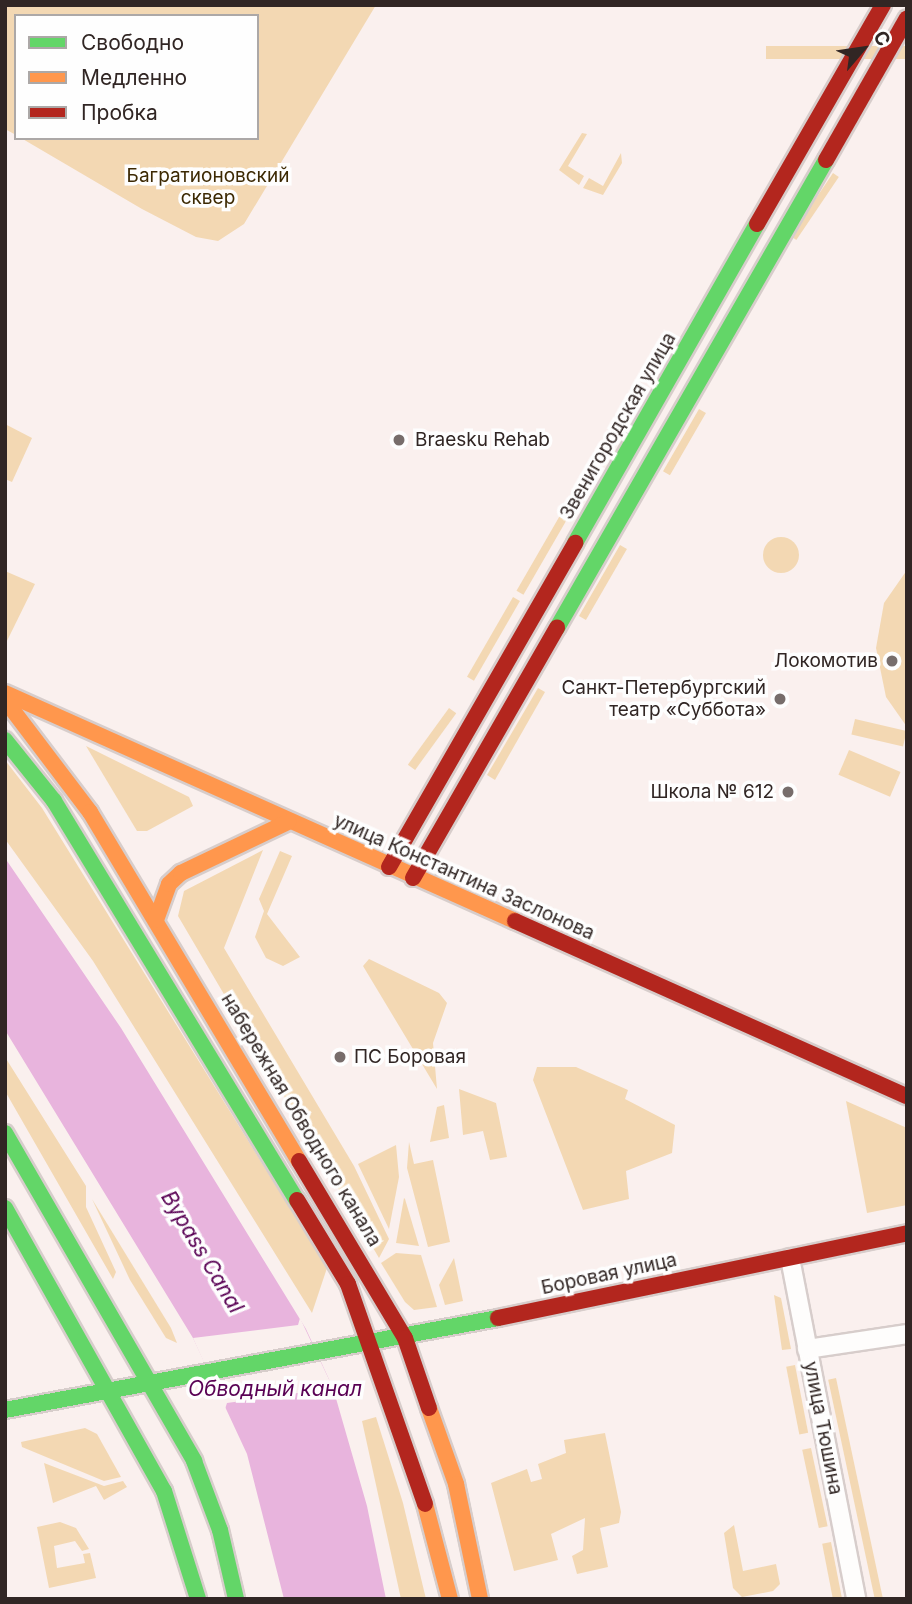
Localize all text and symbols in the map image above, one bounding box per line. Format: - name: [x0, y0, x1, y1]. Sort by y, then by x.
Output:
- legend: [14, 14, 259, 140]
- north arrow: [828, 14, 898, 84]
- text: С: [868, 27, 895, 50]
- text: Свободно: [81, 30, 184, 55]
- text: Медленно: [81, 65, 187, 90]
- text: Пробка: [81, 100, 158, 125]
- park label: Багратионовский сквер: [127, 165, 289, 209]
- street label: Звенигородская улица: [555, 328, 681, 524]
- place label: Braesku Rehab: [415, 429, 550, 451]
- marker: Braesku Rehab: [389, 430, 409, 450]
- place label: Локомотив: [774, 650, 878, 672]
- marker: Локомотив: [884, 653, 900, 669]
- place label: Санкт-Петербургский театр «Суббота»: [561, 677, 766, 721]
- marker: Санкт-Петербургский театр «Суббота»: [772, 691, 788, 707]
- place label: Школа № 612: [650, 781, 774, 803]
- marker: Школа № 612: [780, 784, 796, 800]
- street label: улица Константина Заслонова: [330, 809, 598, 945]
- street label: набережная Обводного канала: [216, 989, 386, 1251]
- place label: ПС Боровая: [354, 1046, 466, 1068]
- marker: ПС Боровая: [332, 1049, 348, 1065]
- water label: Bypass Canal: [156, 1186, 248, 1318]
- street label: Боровая улица: [539, 1249, 679, 1299]
- street label: улица Тюшина: [799, 1359, 847, 1497]
- water label: Обводный канал: [188, 1376, 362, 1402]

